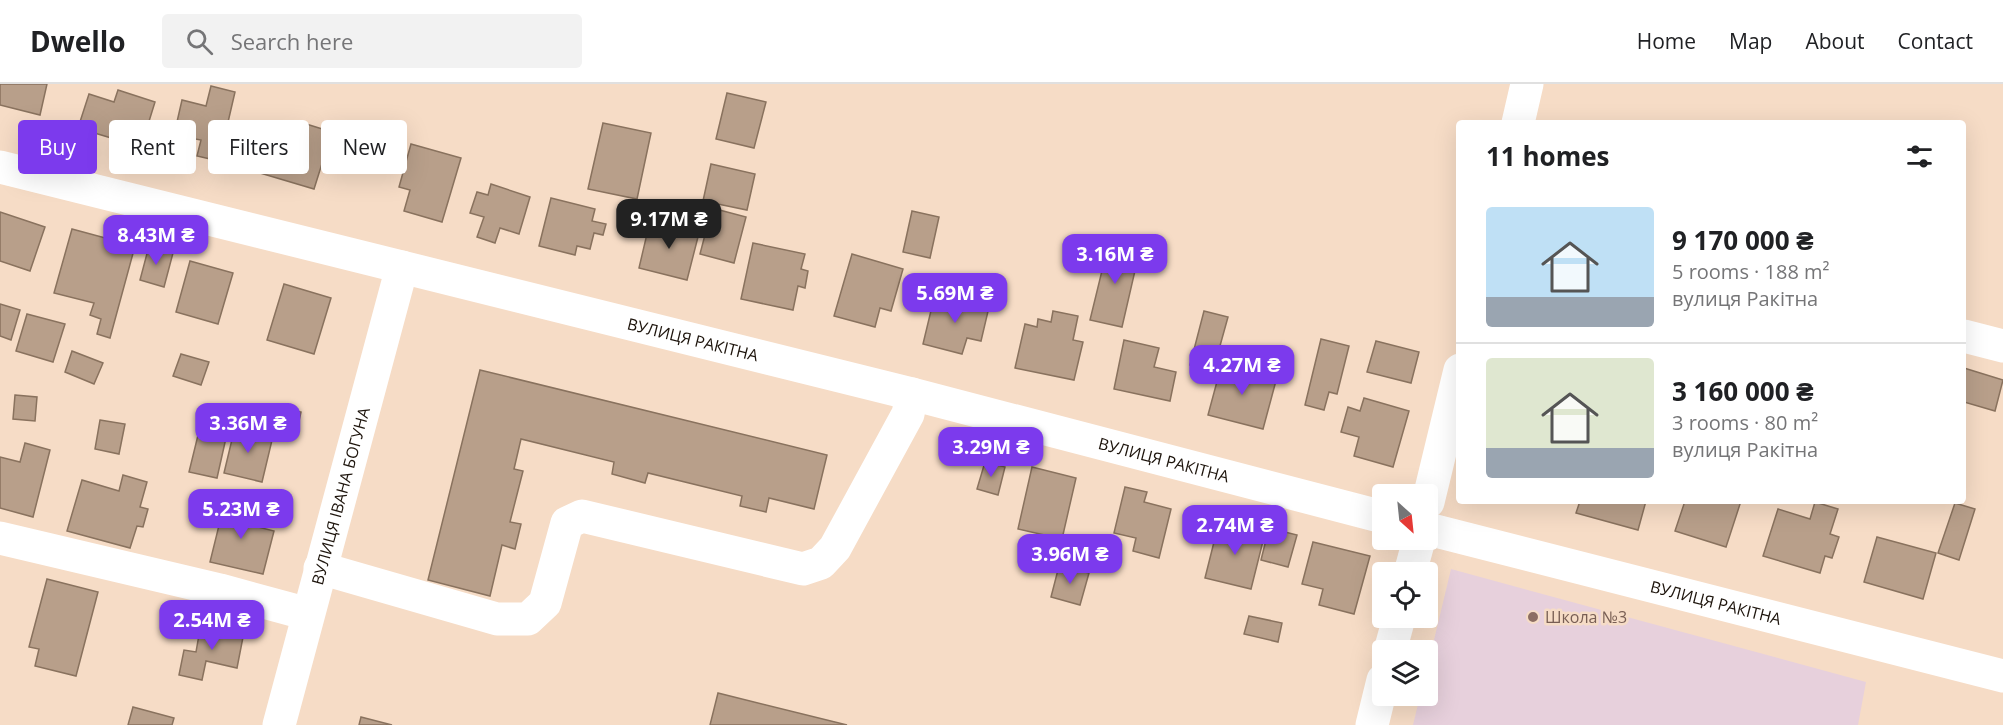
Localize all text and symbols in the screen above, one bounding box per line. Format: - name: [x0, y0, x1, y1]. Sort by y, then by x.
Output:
- search box: [162, 14, 582, 68]
- text: Dwello: [30, 22, 126, 60]
- icon: search: [183, 25, 216, 58]
- text: Search here: [231, 26, 353, 56]
- text: Home: [1637, 27, 1696, 55]
- text: Map: [1729, 27, 1772, 55]
- text: About: [1805, 27, 1865, 55]
- text: Contact: [1898, 27, 1973, 55]
- chip: Buy: [18, 120, 97, 174]
- chip: Rent: [109, 120, 196, 174]
- chip: Filters: [208, 120, 309, 174]
- chip: New: [321, 120, 407, 174]
- text: 11 homes: [1486, 138, 1610, 174]
- icon: filters: [1903, 140, 1936, 173]
- pin: 9.17M ₴: [614, 199, 724, 250]
- text: 9.17M ₴: [630, 205, 708, 232]
- pin: 8.43M ₴: [101, 215, 211, 266]
- text: 8.43M ₴: [117, 221, 195, 248]
- text: 9 170 000 ₴: [1672, 222, 1814, 258]
- icon: home: [1534, 231, 1606, 303]
- pin: 3.16M ₴: [1060, 234, 1170, 285]
- text: 3.16M ₴: [1076, 240, 1154, 267]
- text: 5 rooms · 188 m²: [1672, 258, 1830, 285]
- pin: 5.69M ₴: [900, 273, 1010, 324]
- text: 5.69M ₴: [916, 279, 994, 306]
- text: вулиця Ракітна: [1672, 285, 1818, 312]
- street label: ВУЛИЦЯ РАКІТНА: [625, 313, 762, 367]
- pin: 4.27M ₴: [1187, 345, 1297, 396]
- text: 4.27M ₴: [1203, 351, 1281, 378]
- text: 3 160 000 ₴: [1672, 373, 1814, 409]
- icon: home: [1534, 382, 1606, 454]
- pin: 3.36M ₴: [193, 403, 303, 454]
- street label: ВУЛИЦЯ ІВАНА БОГУНА: [306, 404, 375, 587]
- text: 3.36M ₴: [209, 409, 287, 436]
- text: 3 rooms · 80 m²: [1672, 409, 1818, 436]
- pin: 3.29M ₴: [936, 427, 1046, 478]
- street label: ВУЛИЦЯ РАКІТНА: [1096, 432, 1232, 488]
- text: 3.29M ₴: [952, 433, 1030, 460]
- text: вулиця Ракітна: [1672, 436, 1818, 463]
- north arrow: [1372, 484, 1438, 550]
- map controls: [1372, 484, 1438, 706]
- pin: 5.23M ₴: [186, 489, 296, 540]
- text: 5.23M ₴: [202, 495, 280, 522]
- pin: 2.74M ₴: [1180, 505, 1290, 556]
- text: 2.74M ₴: [1196, 511, 1274, 538]
- pin: 3.96M ₴: [1015, 534, 1125, 585]
- text: 3.96M ₴: [1031, 540, 1109, 567]
- button: locate: [1372, 562, 1438, 628]
- street label: ВУЛИЦЯ РАКІТНА: [1648, 575, 1784, 630]
- pin: 2.54M ₴: [157, 600, 267, 651]
- text: 2.54M ₴: [173, 606, 251, 633]
- place label: Школа №3: [1545, 606, 1627, 628]
- marker: Школа №3: [1526, 610, 1540, 624]
- button: layers: [1372, 640, 1438, 706]

